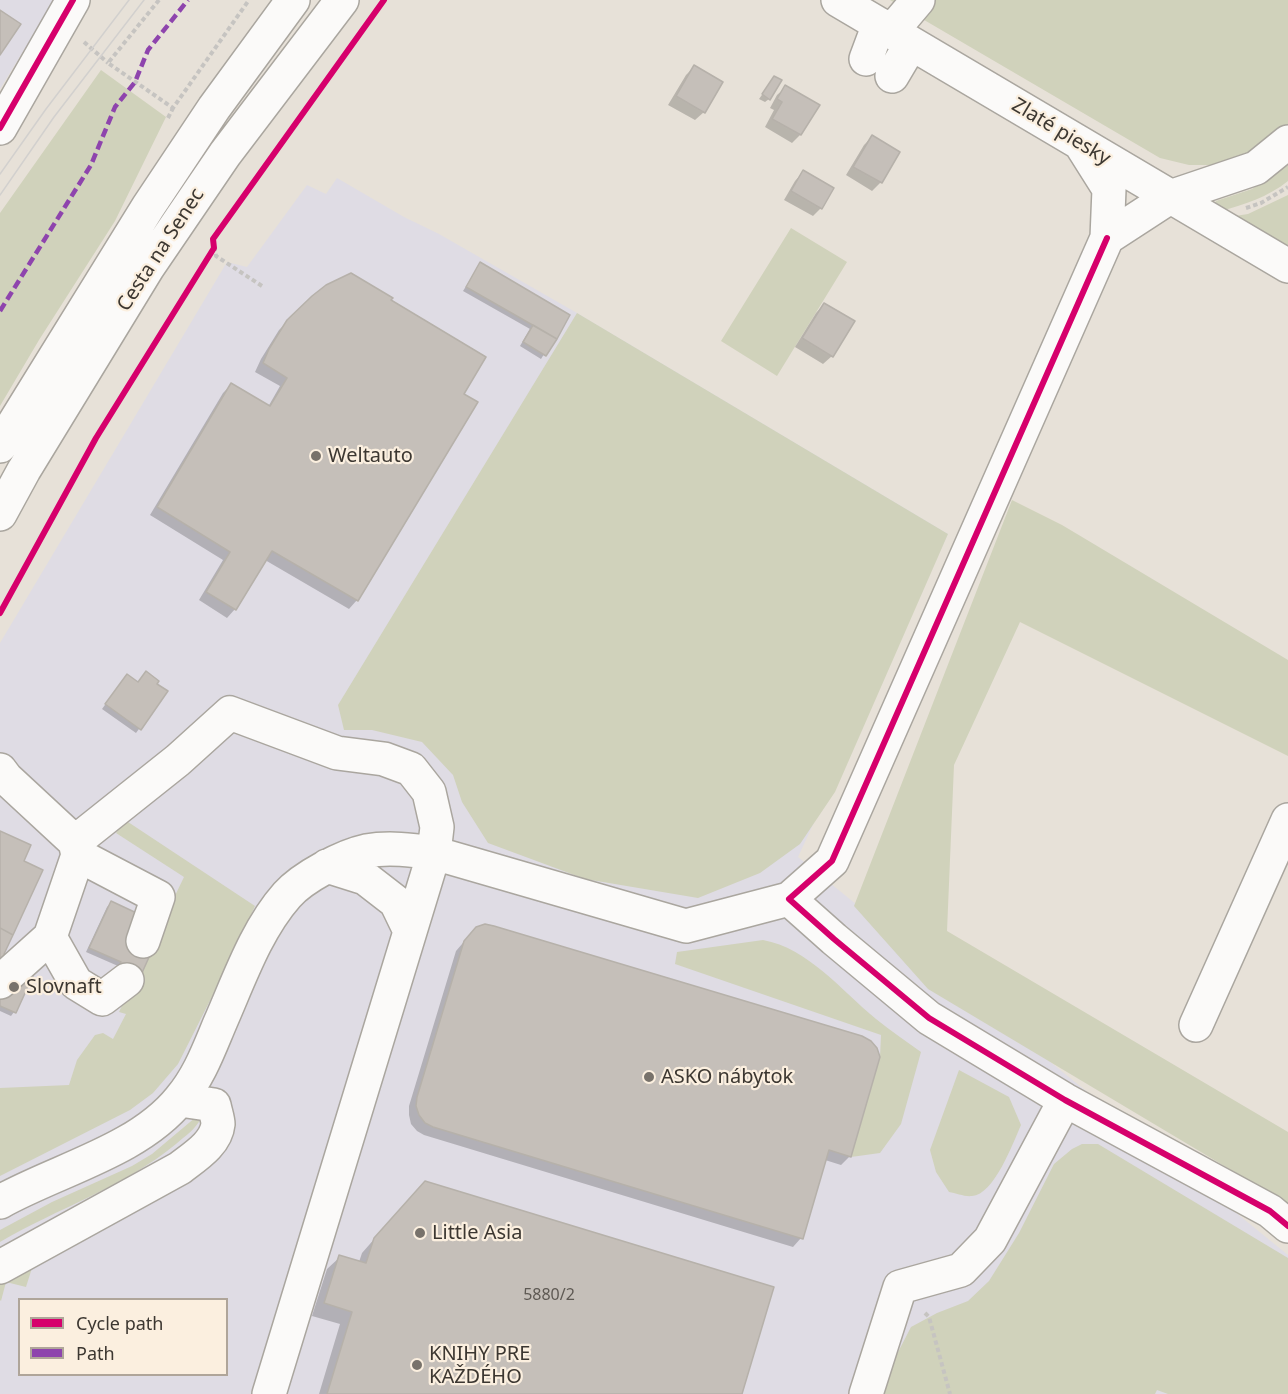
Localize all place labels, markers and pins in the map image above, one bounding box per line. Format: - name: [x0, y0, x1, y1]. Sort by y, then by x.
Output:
- place label: Weltauto: [328, 444, 413, 468]
- marker: Weltauto: [309, 449, 323, 463]
- place label: Slovnaft: [26, 975, 102, 999]
- marker: Slovnaft: [7, 980, 21, 994]
- place label: ASKO nábytok: [661, 1065, 793, 1089]
- marker: ASKO nábytok: [642, 1070, 656, 1084]
- place label: Little Asia: [432, 1221, 522, 1245]
- marker: Little Asia: [413, 1226, 427, 1240]
- place label: KNIHY PRE KAŽDÉHO: [429, 1342, 530, 1389]
- marker: KNIHY PRE KAŽDÉHO: [410, 1358, 424, 1372]

